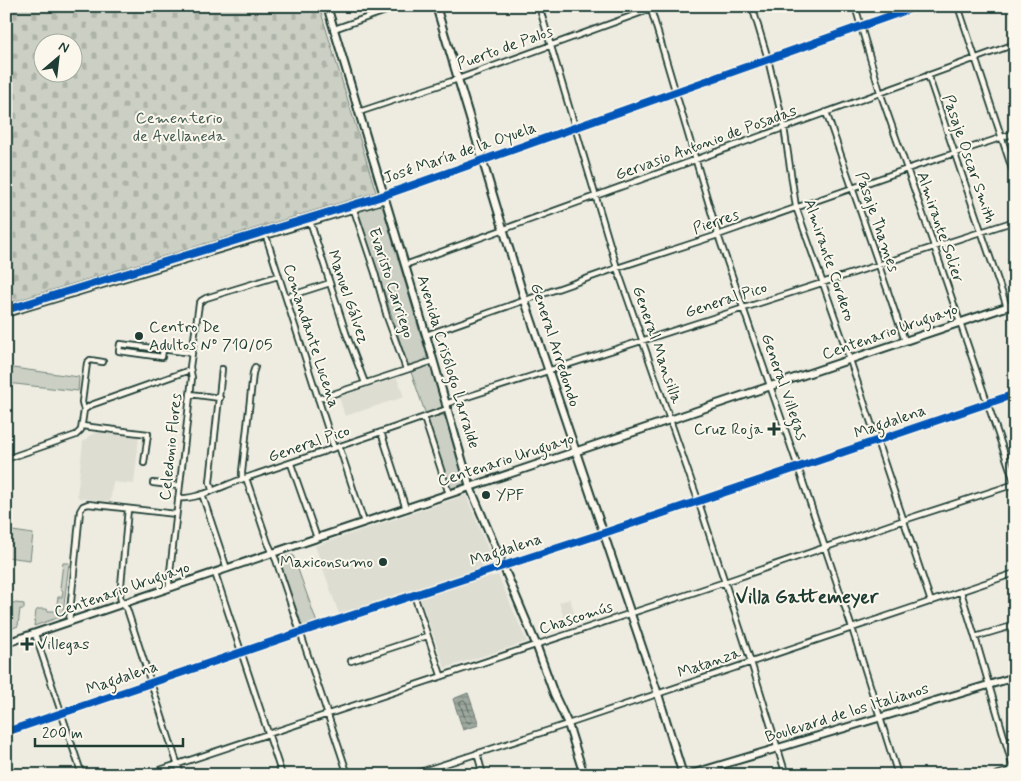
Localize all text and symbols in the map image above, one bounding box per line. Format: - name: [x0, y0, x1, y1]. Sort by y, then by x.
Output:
- street label: Puerto de Palos: [454, 21, 556, 75]
- north arrow: [32, 32, 82, 82]
- text: N: [55, 37, 72, 58]
- street label: Pasaje Oscar Smith: [937, 92, 1001, 226]
- street label: Gervasio Antonio de Posadas: [612, 100, 800, 186]
- park label: Cementerio de Avellaneda: [133, 108, 226, 147]
- street label: José María de la Oyuela: [381, 117, 539, 189]
- street label: Pasaje Thames: [850, 169, 904, 275]
- street label: Almirante Solier: [911, 169, 969, 285]
- street label: Almirante Cordero: [798, 196, 860, 324]
- street label: Pierres: [690, 204, 742, 240]
- street label: Evaristo Carriego: [363, 225, 419, 341]
- street label: Manuel Gálvez: [322, 247, 374, 347]
- street label: Comandante Lucena: [278, 261, 344, 411]
- street label: Avenida Crisólogo Larralde: [411, 273, 484, 452]
- street label: General Pico: [682, 277, 770, 323]
- street label: General Arredondo: [525, 280, 585, 410]
- street label: General Mansilla: [627, 283, 687, 407]
- street label: Centenario Uruguayo: [819, 299, 961, 366]
- place label: Centro De Adultos Nº 710/05: [149, 317, 273, 356]
- marker: Centro De Adultos Nº 710/05: [133, 330, 145, 342]
- street label: General Villegas: [755, 331, 812, 444]
- street label: Celedonio Flores: [155, 392, 187, 502]
- street label: Magdalena: [851, 400, 929, 445]
- place label: Cruz Roja: [694, 419, 763, 440]
- street label: General Pico: [265, 420, 353, 468]
- marker: Cruz Roja: [767, 422, 781, 436]
- street label: Centenario Uruguayo: [435, 428, 577, 493]
- place label: YPF: [496, 485, 525, 506]
- marker: YPF: [480, 489, 492, 501]
- street label: Magdalena: [467, 528, 545, 572]
- place label: Maxiconsumo: [280, 552, 373, 573]
- marker: Maxiconsumo: [377, 556, 389, 568]
- street label: Centenario Uruguayo: [51, 557, 193, 624]
- district label: Villa Gattemeyer: [736, 585, 879, 610]
- street label: Chascomús: [536, 596, 616, 640]
- place label: Villegas: [37, 634, 89, 655]
- marker: Villegas: [21, 638, 33, 650]
- street label: Matanza: [675, 642, 744, 684]
- street label: Magdalena: [83, 656, 161, 701]
- street label: Boulevard de los Italianos: [763, 678, 931, 748]
- scale bar: [35, 716, 182, 748]
- text: 200 m: [42, 724, 83, 744]

